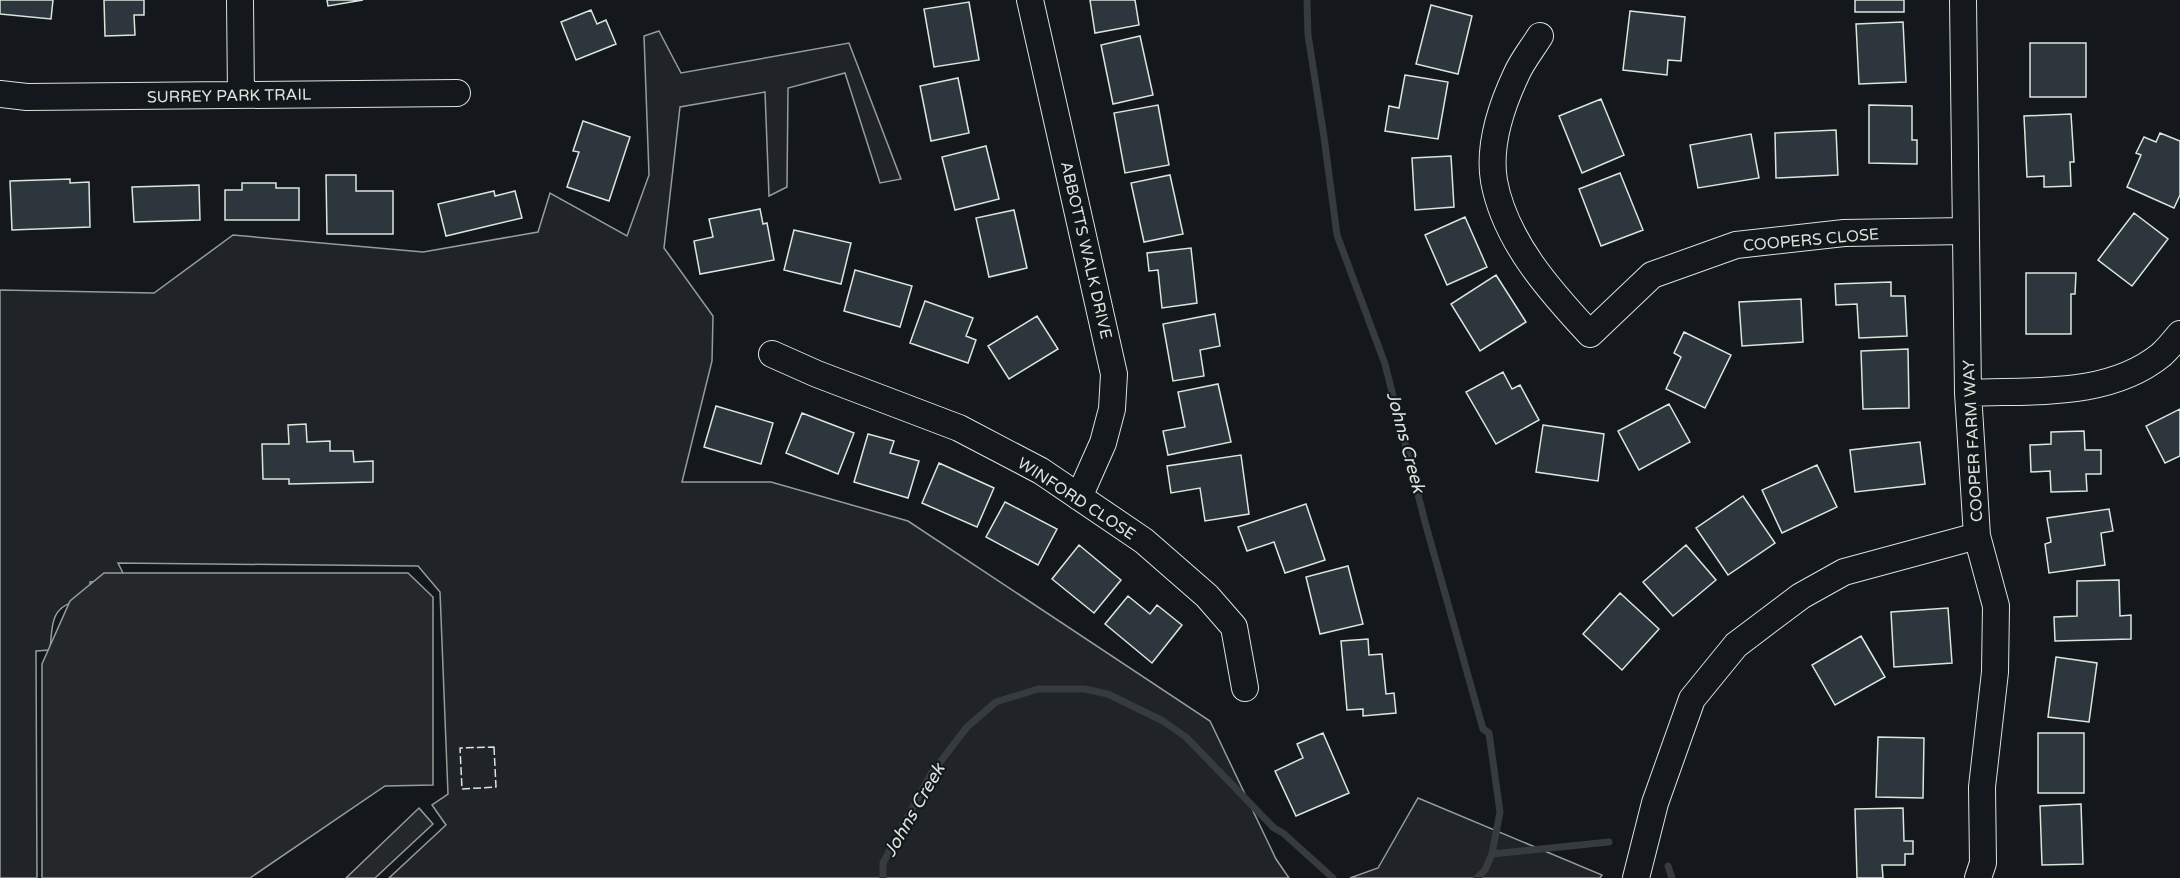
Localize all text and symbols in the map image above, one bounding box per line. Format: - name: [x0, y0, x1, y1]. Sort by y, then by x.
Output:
- street label: SURREY PARK TRAIL: [147, 85, 311, 107]
- street label: ABBOTTS WALK DRIVE: [1056, 159, 1116, 341]
- street label: COOPERS CLOSE: [1742, 224, 1880, 256]
- street label: COOPER FARM WAY: [1959, 359, 1987, 523]
- water label: Johns Creek: [1382, 389, 1430, 496]
- street label: WINFORD CLOSE: [1014, 453, 1139, 545]
- water label: Johns Creek: [879, 759, 950, 860]

